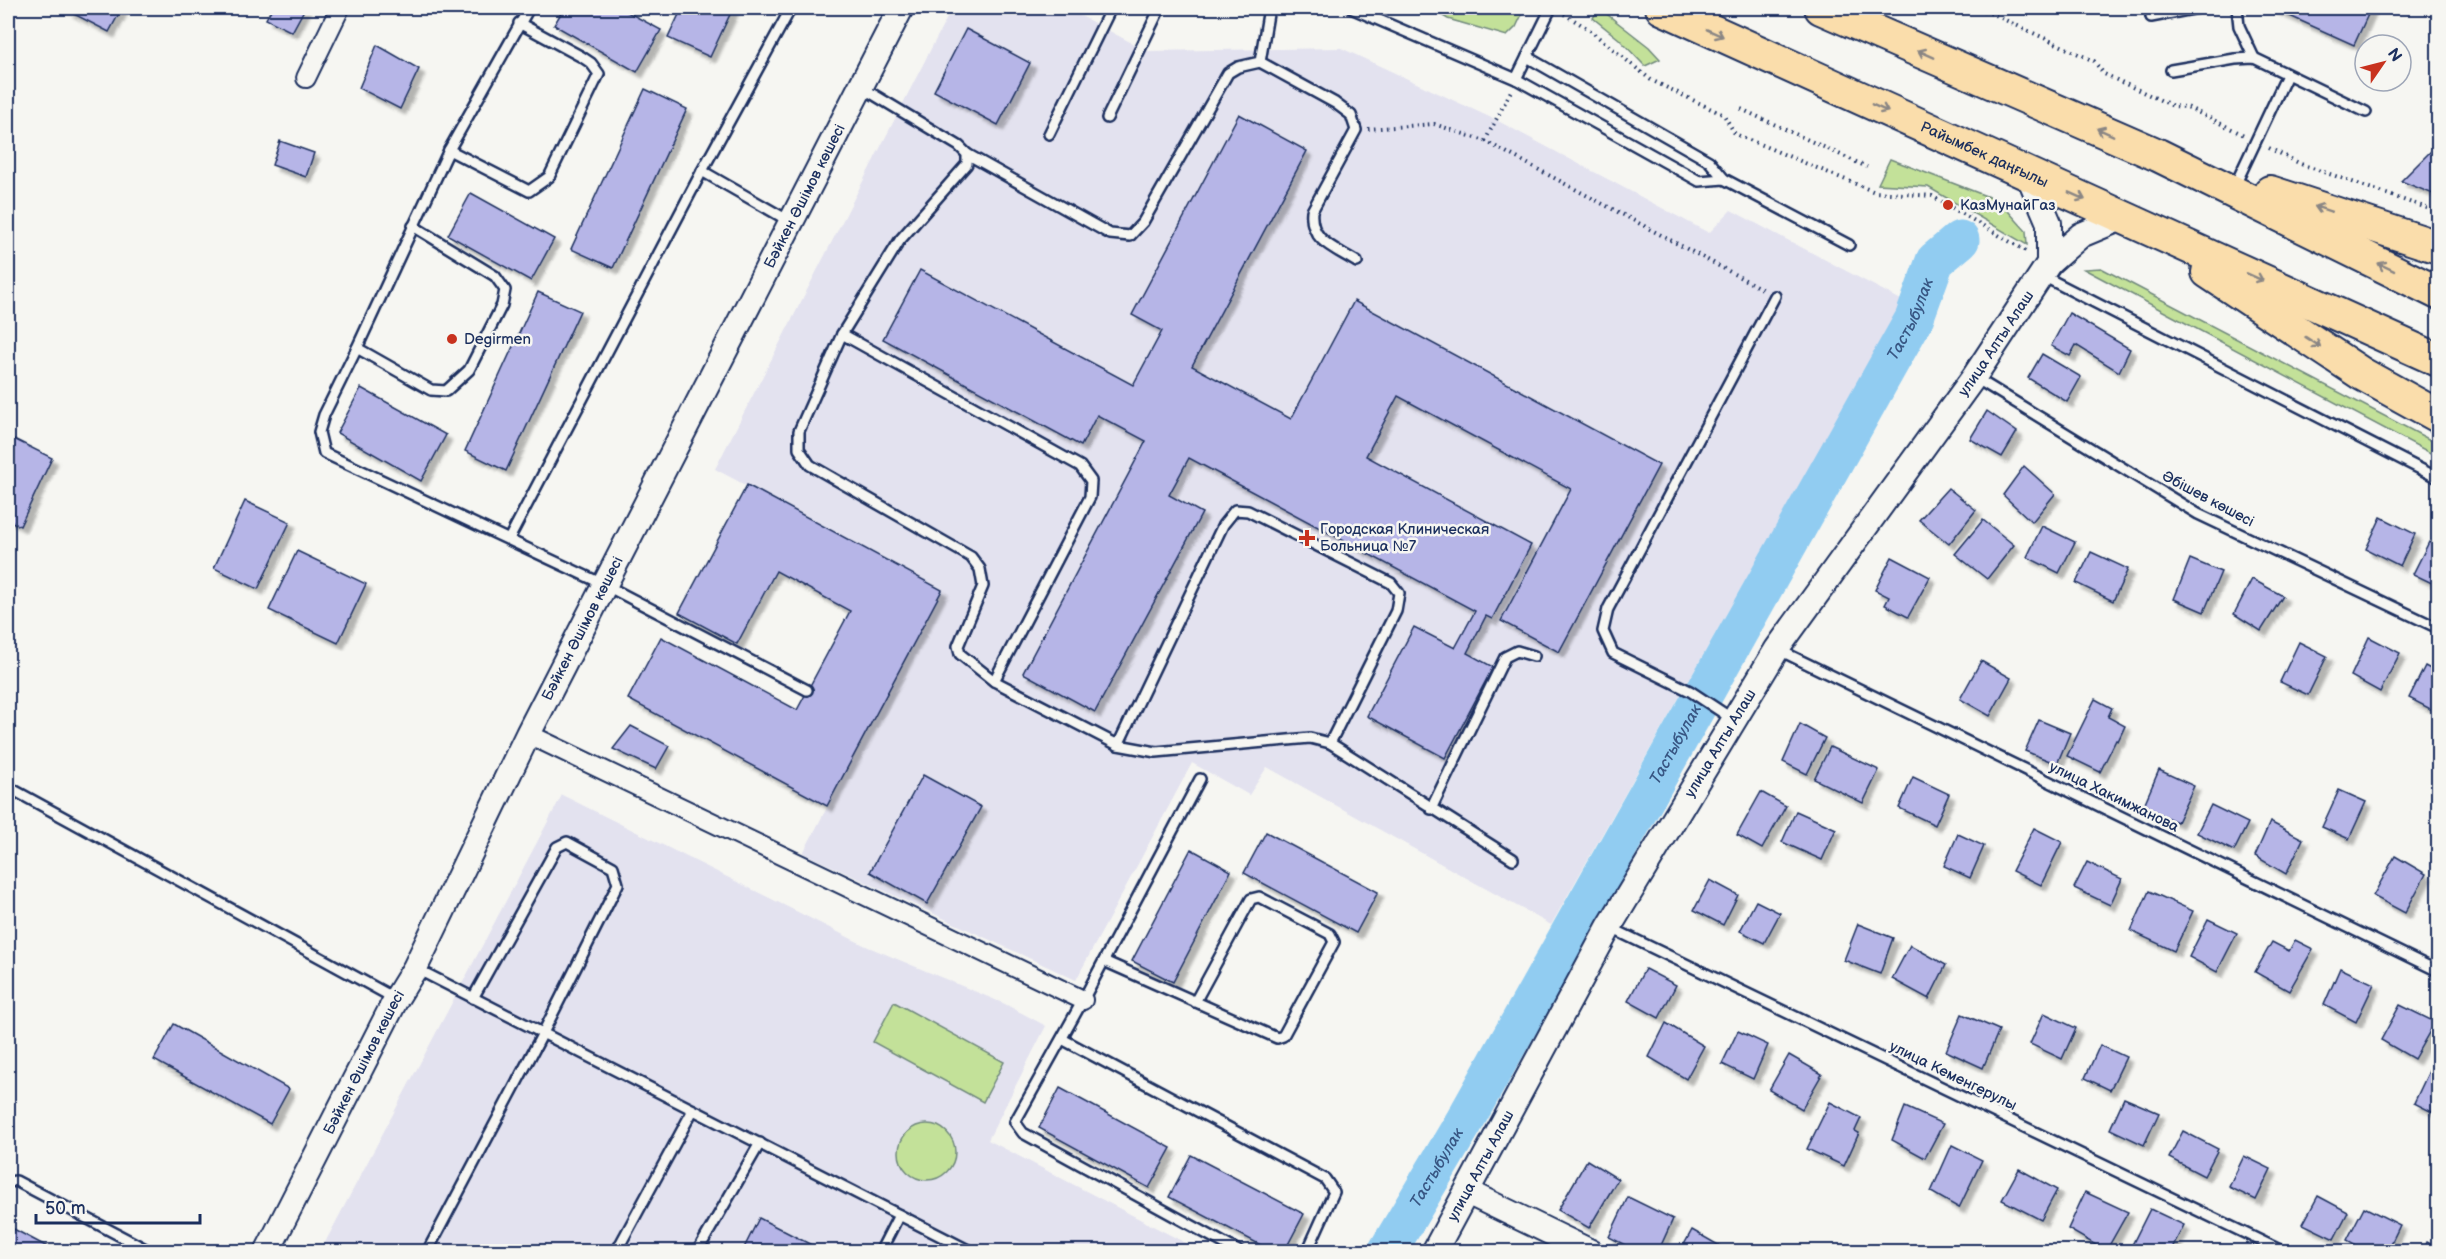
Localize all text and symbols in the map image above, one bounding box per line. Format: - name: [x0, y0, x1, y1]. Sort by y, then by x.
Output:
- one-way arrow: [1705, 28, 1724, 39]
- north arrow: [2353, 33, 2413, 93]
- text: N: [2383, 45, 2405, 66]
- one-way arrow: [1917, 47, 1935, 58]
- one-way arrow: [1871, 102, 1889, 114]
- street label: Райымбек даңғылы: [1917, 117, 2051, 191]
- street label: Бәйкен Әшімов көшесі: [760, 121, 849, 271]
- one-way arrow: [2096, 126, 2114, 137]
- one-way arrow: [2068, 191, 2086, 203]
- place label: КазМунайГаз: [1960, 196, 2056, 215]
- marker: КазМунайГаз: [1941, 198, 1955, 212]
- one-way arrow: [2314, 203, 2333, 214]
- one-way arrow: [2377, 260, 2395, 272]
- one-way arrow: [2245, 272, 2264, 283]
- water label: Тастыбулак: [1883, 275, 1938, 364]
- street label: улица Алты Алаш: [1954, 287, 2038, 400]
- place label: Degirmen: [464, 330, 531, 349]
- marker: Degirmen: [445, 332, 459, 346]
- one-way arrow: [2304, 336, 2321, 348]
- street label: Әбішев көшесі: [2159, 467, 2257, 531]
- place label: Городская Клиническая Больница №7: [1320, 520, 1489, 556]
- marker: Городская Клиническая Больница №7: [1298, 529, 1316, 547]
- street label: Бәйкен Әшімов көшесі: [537, 553, 627, 704]
- street label: улица Алты Алаш: [1680, 685, 1760, 801]
- water label: Тастыбулак: [1646, 701, 1706, 788]
- street label: улица Хакимжанова: [2046, 757, 2182, 837]
- street label: Бәйкен Әшімов көшесі: [319, 987, 409, 1138]
- street label: улица Кеменгерулы: [1886, 1037, 2020, 1115]
- street label: улица Алты Алаш: [1443, 1107, 1518, 1224]
- water label: Тастыбулак: [1406, 1124, 1468, 1211]
- scale bar: [36, 1187, 200, 1225]
- text: 50 m: [45, 1198, 86, 1219]

